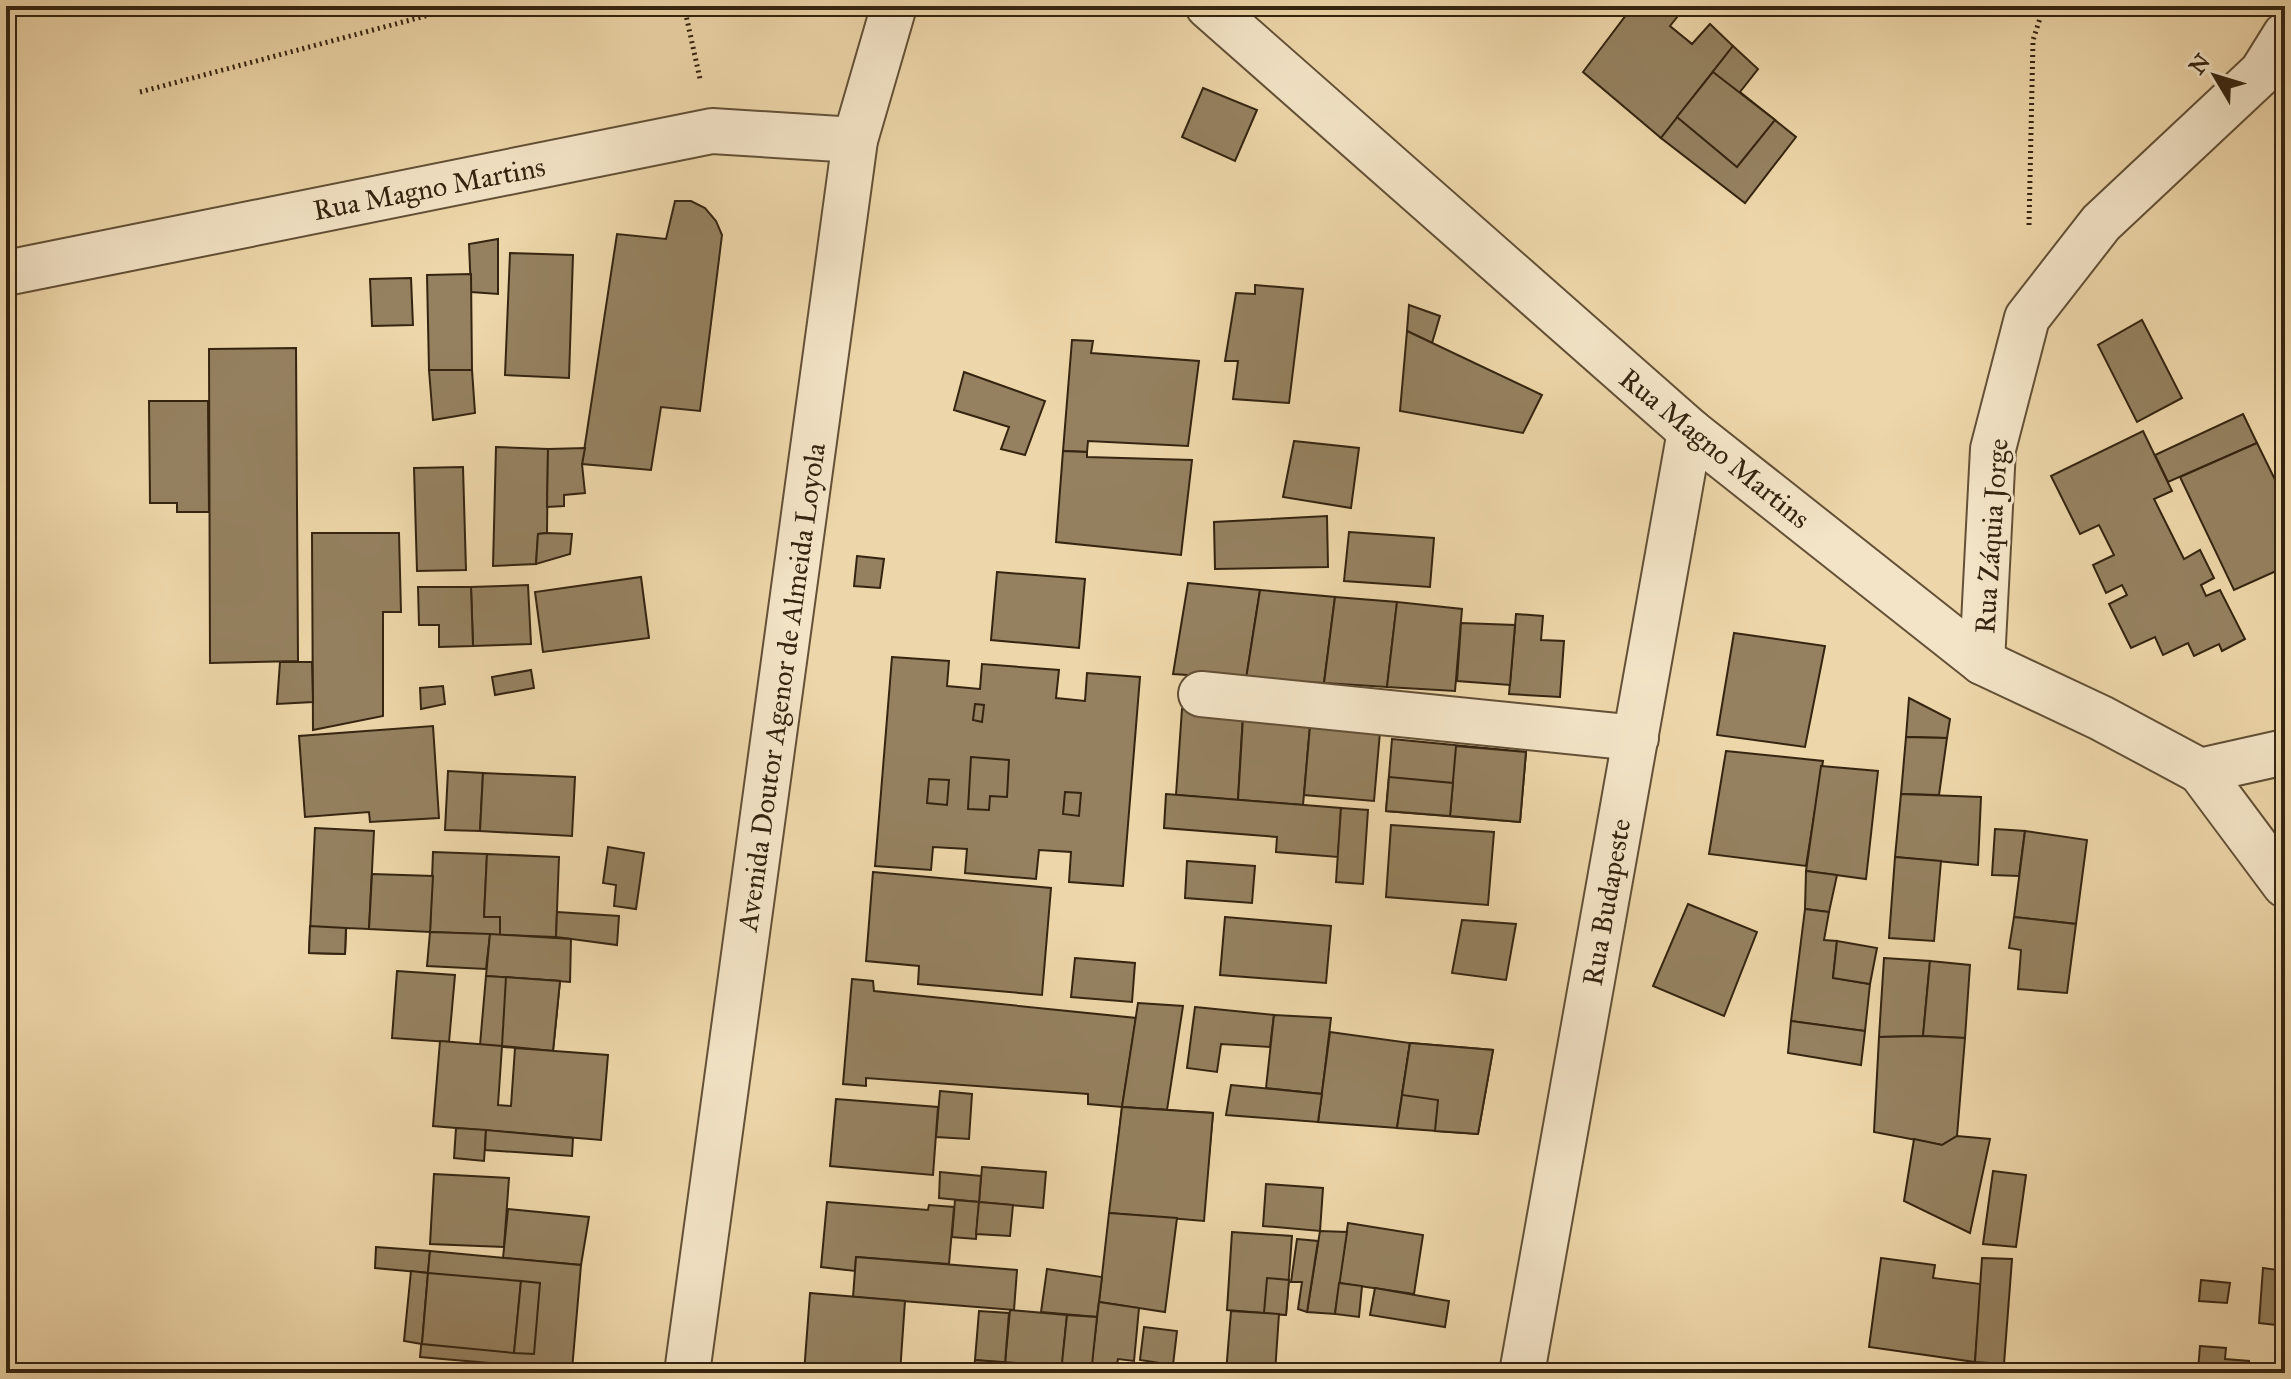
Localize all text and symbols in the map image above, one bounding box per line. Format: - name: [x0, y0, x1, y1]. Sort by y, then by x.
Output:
- north arrow: [2175, 36, 2255, 116]
- text: N: [2183, 48, 2216, 80]
- street label: Rua Magno Martins: [310, 149, 548, 228]
- street label: Rua Magno Martins: [1612, 361, 1817, 536]
- street label: Rua Záquia Jorge: [1967, 437, 2016, 635]
- street label: Avenida Doutor Agenor de Almeida Loyola: [730, 441, 833, 934]
- street label: Rua Budapeste: [1575, 816, 1638, 988]

